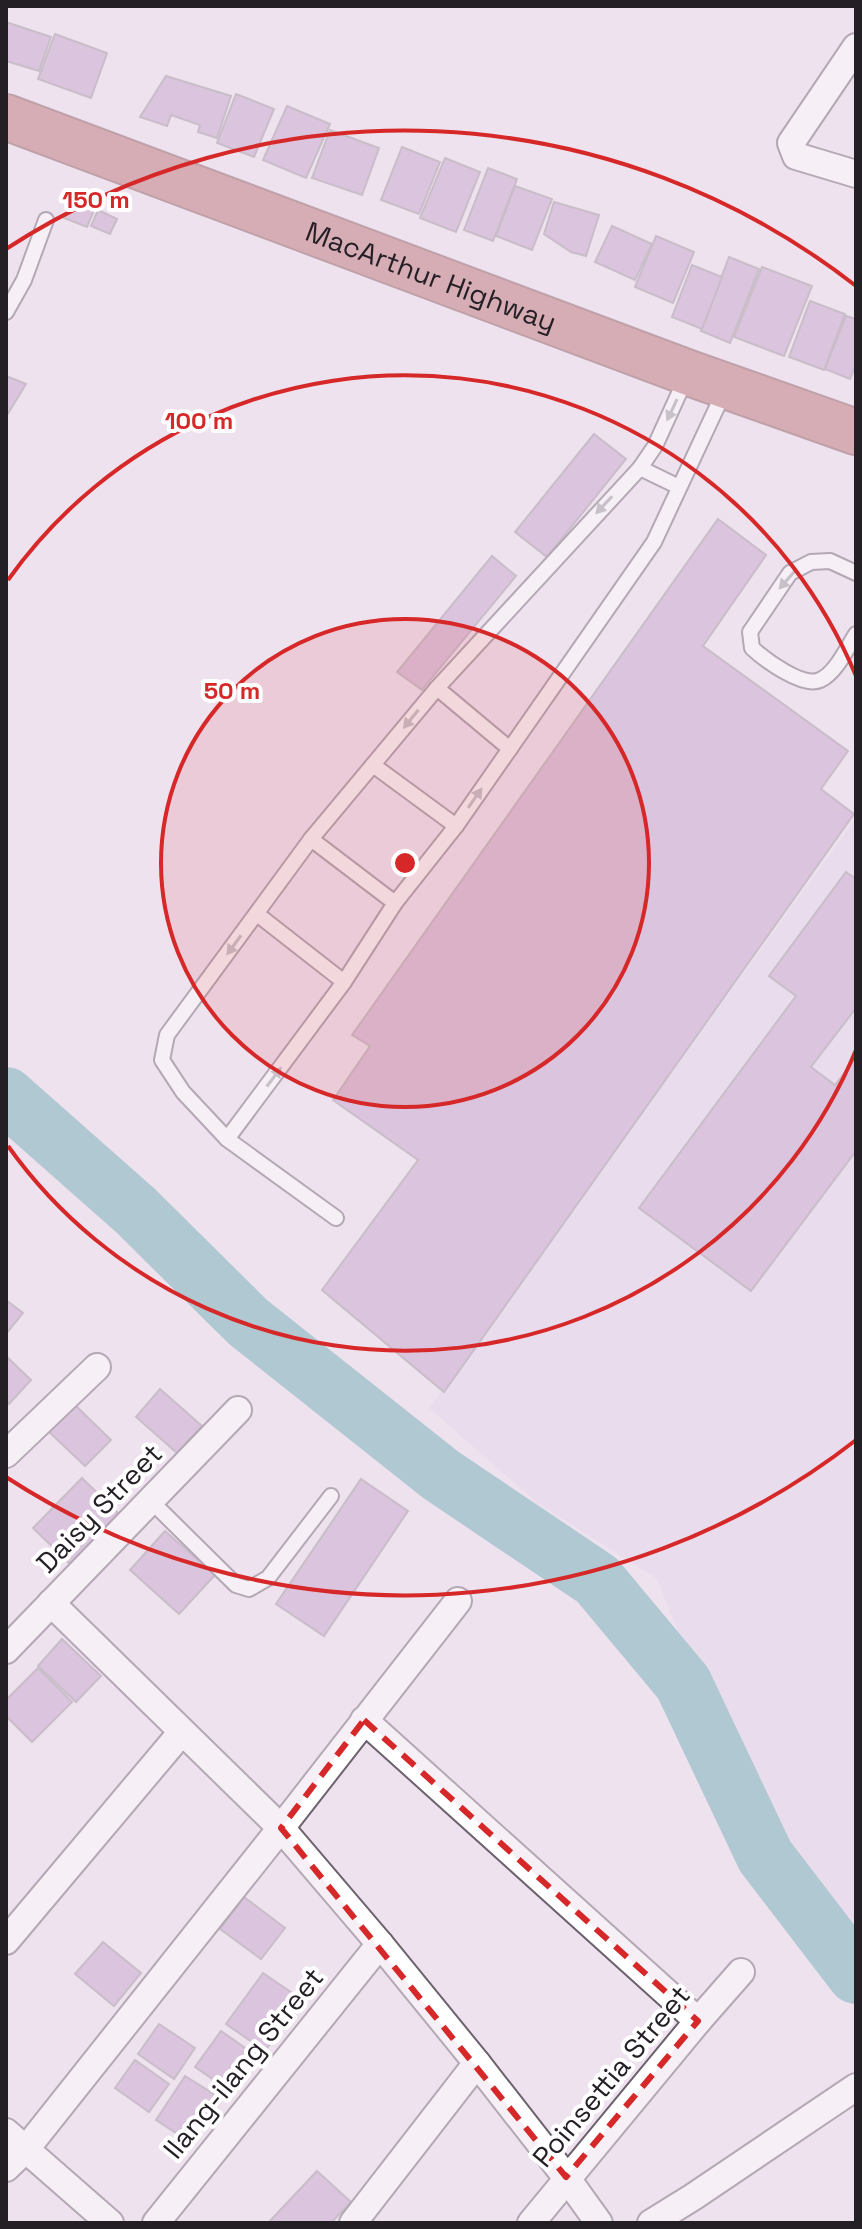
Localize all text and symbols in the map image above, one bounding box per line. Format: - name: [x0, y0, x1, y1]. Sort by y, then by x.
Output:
- text: 150 m: [62, 184, 130, 215]
- street label: MacArthur Highway: [301, 213, 562, 340]
- one-way arrow: [665, 398, 679, 422]
- text: 100 m: [165, 405, 233, 436]
- one-way arrow: [596, 495, 614, 514]
- one-way arrow: [779, 569, 796, 590]
- text: 50 m: [204, 675, 260, 706]
- one-way arrow: [403, 709, 420, 729]
- one-way arrow: [467, 788, 482, 809]
- centre of rings: [391, 849, 419, 877]
- one-way arrow: [226, 935, 242, 955]
- one-way arrow: [266, 1066, 281, 1087]
- street label: Daisy Street: [28, 1436, 170, 1580]
- street label: Ilang-ilang Street: [155, 1960, 331, 2166]
- street label: Poinsettia Street: [524, 1978, 698, 2174]

